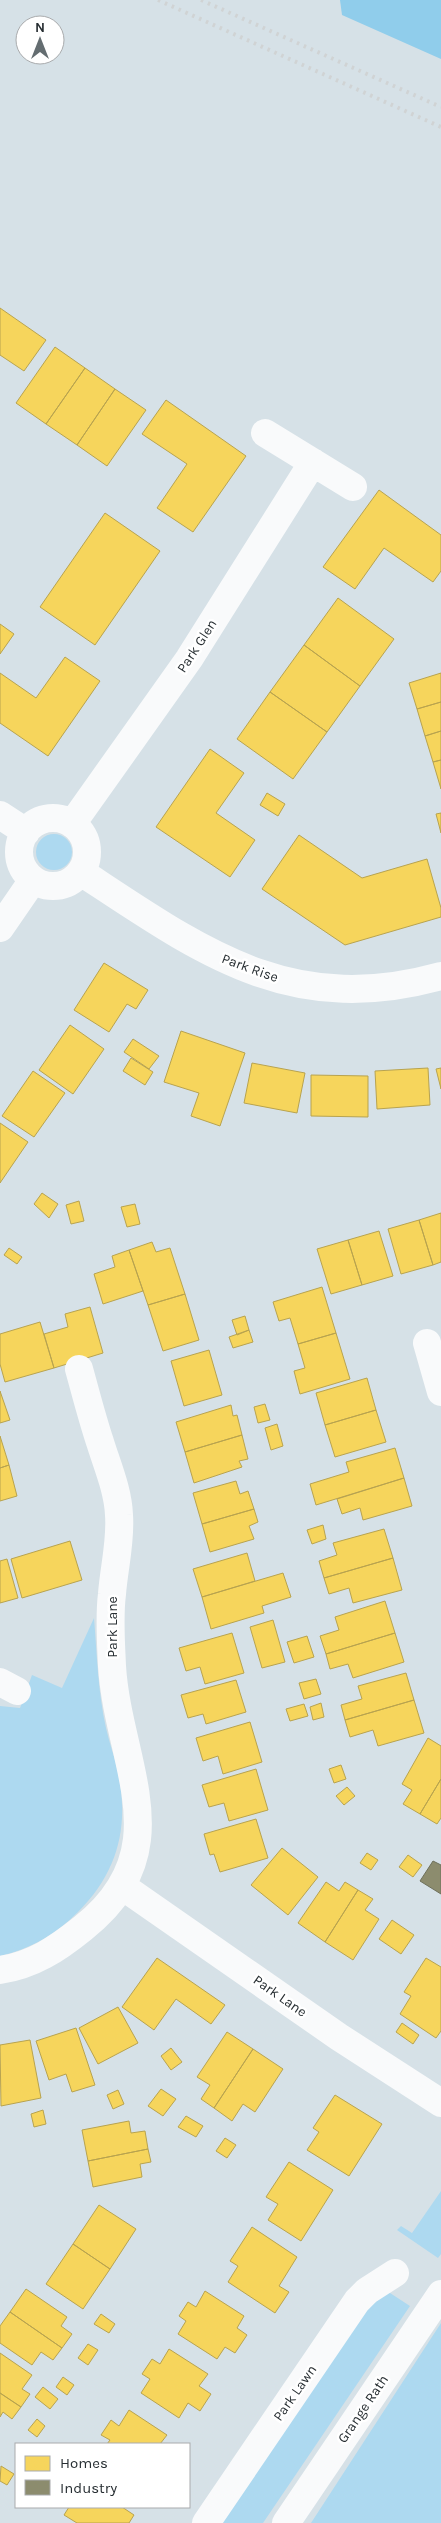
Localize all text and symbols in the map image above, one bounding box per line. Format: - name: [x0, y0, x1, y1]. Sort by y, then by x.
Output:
- north arrow: [15, 15, 65, 65]
- text: N: [35, 19, 45, 36]
- street label: Park Glen: [173, 616, 221, 676]
- street label: Park Rise: [219, 950, 281, 986]
- street label: Park Lane: [104, 1596, 121, 1658]
- street label: Park Lane: [250, 1971, 310, 2021]
- street label: Park Lawn: [270, 2362, 320, 2424]
- street label: Grange Rath: [334, 2372, 392, 2446]
- legend: [15, 2443, 190, 2508]
- text: Homes: [60, 2454, 108, 2472]
- text: Industry: [60, 2479, 117, 2497]

